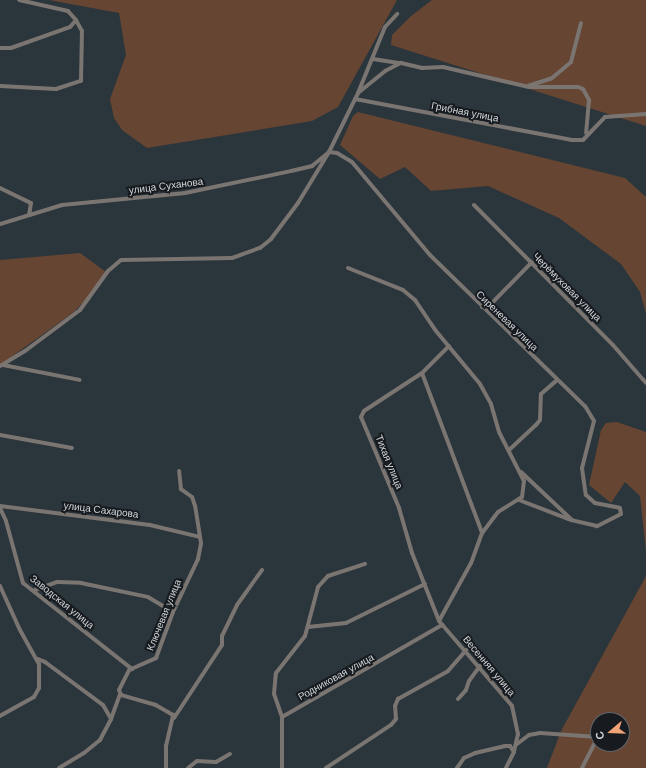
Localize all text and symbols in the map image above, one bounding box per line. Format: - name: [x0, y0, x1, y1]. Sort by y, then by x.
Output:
- street label: Грибная улица: [430, 100, 500, 124]
- street label: улица Суханова: [128, 175, 204, 197]
- street label: Черёмуховая улица: [530, 250, 604, 324]
- street label: Сиреневая улица: [474, 288, 540, 354]
- street label: Тихая улица: [373, 433, 405, 491]
- street label: улица Сахарова: [63, 499, 139, 521]
- street label: Заводская улица: [28, 573, 96, 631]
- street label: Ключевая улица: [144, 578, 184, 652]
- street label: Весенняя улица: [460, 633, 518, 699]
- street label: Родниковая улица: [296, 651, 376, 703]
- north arrow: [590, 712, 630, 752]
- text: С: [592, 730, 608, 742]

